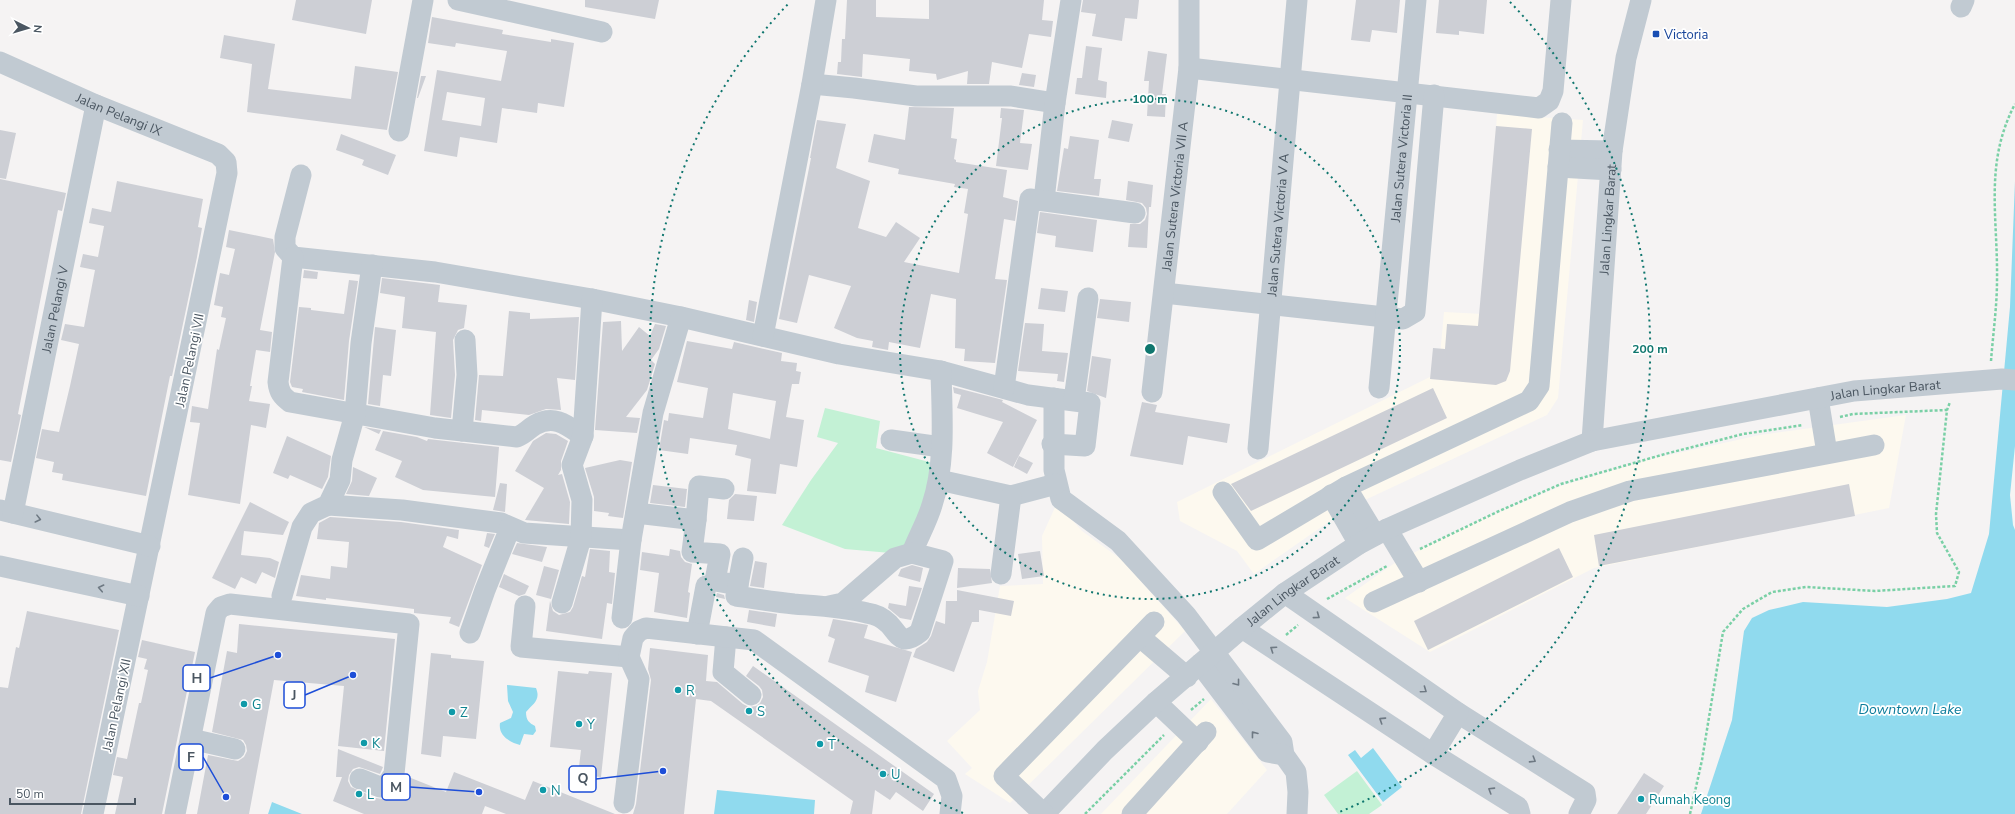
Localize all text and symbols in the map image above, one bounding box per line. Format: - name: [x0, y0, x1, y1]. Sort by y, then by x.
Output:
- north arrow: [8, 8, 48, 48]
- text: N: [30, 24, 45, 34]
- place label: Victoria: [1663, 26, 1708, 44]
- marker: Victoria: [1651, 29, 1661, 39]
- street label: Jalan Pelangi IX: [72, 89, 165, 141]
- text: 100 m: [1132, 91, 1168, 107]
- street label: Jalan Sutera Victoria II: [1387, 93, 1417, 224]
- street label: Jalan Sutera Victoria VII A: [1158, 120, 1193, 273]
- street label: Jalan Sutera Victoria V A: [1263, 152, 1294, 298]
- street label: Jalan Lingkar Barat: [1595, 163, 1621, 276]
- street label: Jalan Pelangi V: [38, 264, 73, 356]
- street label: Jalan Pelangi VII: [171, 312, 209, 410]
- text: 200 m: [1632, 341, 1668, 357]
- centre of rings: [1143, 342, 1157, 356]
- street label: Jalan Lingkar Barat: [1828, 376, 1942, 406]
- one-way arrow: [34, 514, 41, 523]
- street label: Jalan Lingkar Barat: [1242, 551, 1343, 632]
- one-way arrow: [98, 584, 104, 592]
- one-way arrow: [1313, 611, 1320, 618]
- one-way arrow: [1270, 646, 1277, 654]
- street label: Jalan Pelangi XII: [98, 657, 136, 754]
- callout: H: [183, 665, 210, 691]
- text: H: [192, 669, 202, 688]
- one-way arrow: [1232, 679, 1239, 686]
- callout: J: [284, 682, 305, 708]
- place label: R: [686, 682, 695, 700]
- marker: R: [673, 685, 683, 695]
- one-way arrow: [1420, 685, 1427, 693]
- text: J: [291, 686, 296, 705]
- place label: G: [252, 696, 261, 714]
- marker: G: [239, 699, 249, 709]
- water label: Downtown Lake: [1859, 700, 1962, 719]
- place label: S: [757, 703, 765, 721]
- place label: Z: [460, 704, 468, 722]
- marker: S: [744, 706, 754, 716]
- marker: Z: [447, 707, 457, 717]
- place label: Y: [586, 716, 595, 734]
- one-way arrow: [1379, 718, 1386, 725]
- marker: Y: [574, 719, 584, 729]
- one-way arrow: [1252, 732, 1259, 739]
- place label: K: [372, 735, 381, 753]
- place label: T: [828, 736, 836, 754]
- marker: K: [359, 738, 369, 748]
- marker: T: [815, 739, 825, 749]
- callout: F: [179, 744, 203, 770]
- text: F: [187, 748, 195, 767]
- one-way arrow: [1529, 756, 1536, 763]
- callout: Q: [569, 766, 596, 792]
- place label: U: [891, 766, 900, 784]
- text: Q: [578, 769, 589, 788]
- marker: U: [878, 769, 888, 779]
- callout: M: [382, 774, 410, 800]
- text: M: [390, 778, 402, 797]
- scale bar: [10, 780, 135, 806]
- place label: N: [551, 782, 561, 800]
- marker: N: [538, 785, 548, 795]
- text: 50 m: [16, 786, 44, 802]
- place label: L: [367, 786, 374, 804]
- one-way arrow: [1488, 788, 1495, 795]
- marker: L: [354, 789, 364, 799]
- place label: Rumah Keong: [1649, 791, 1731, 809]
- marker: Rumah Keong: [1636, 794, 1646, 804]

